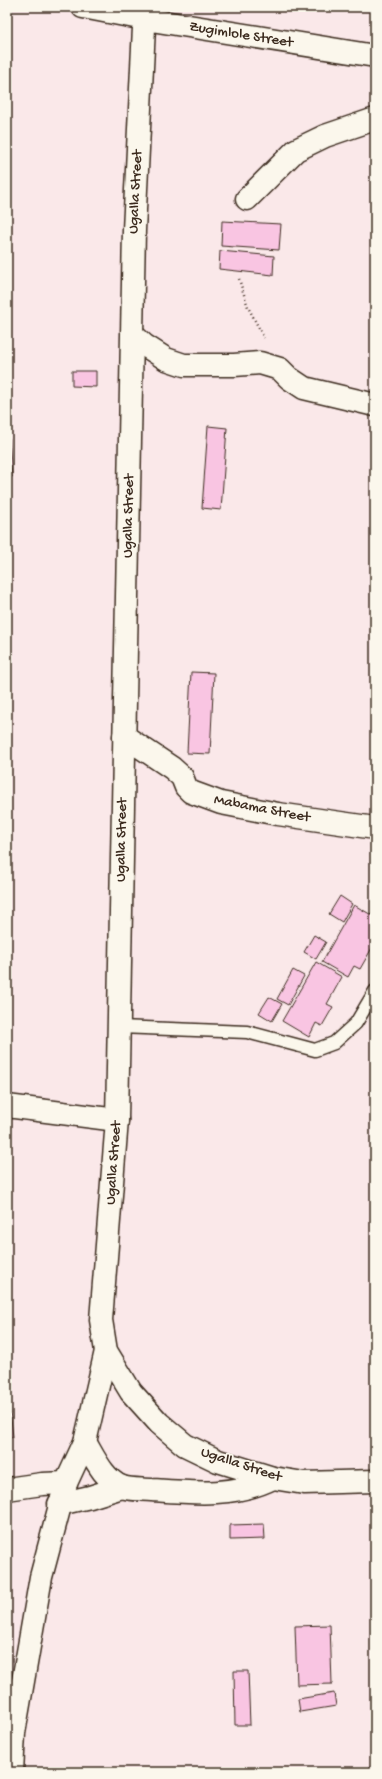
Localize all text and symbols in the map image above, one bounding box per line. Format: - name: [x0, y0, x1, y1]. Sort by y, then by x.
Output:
- street label: Zugimlole Street: [188, 18, 296, 52]
- street label: Ugalla Street: [125, 148, 147, 234]
- street label: Ugalla Street: [119, 472, 139, 558]
- street label: Mabama Street: [212, 791, 313, 827]
- street label: Ugalla Street: [112, 796, 132, 882]
- street label: Ugalla Street: [102, 1119, 126, 1206]
- street label: Ugalla Street: [198, 1443, 286, 1487]

